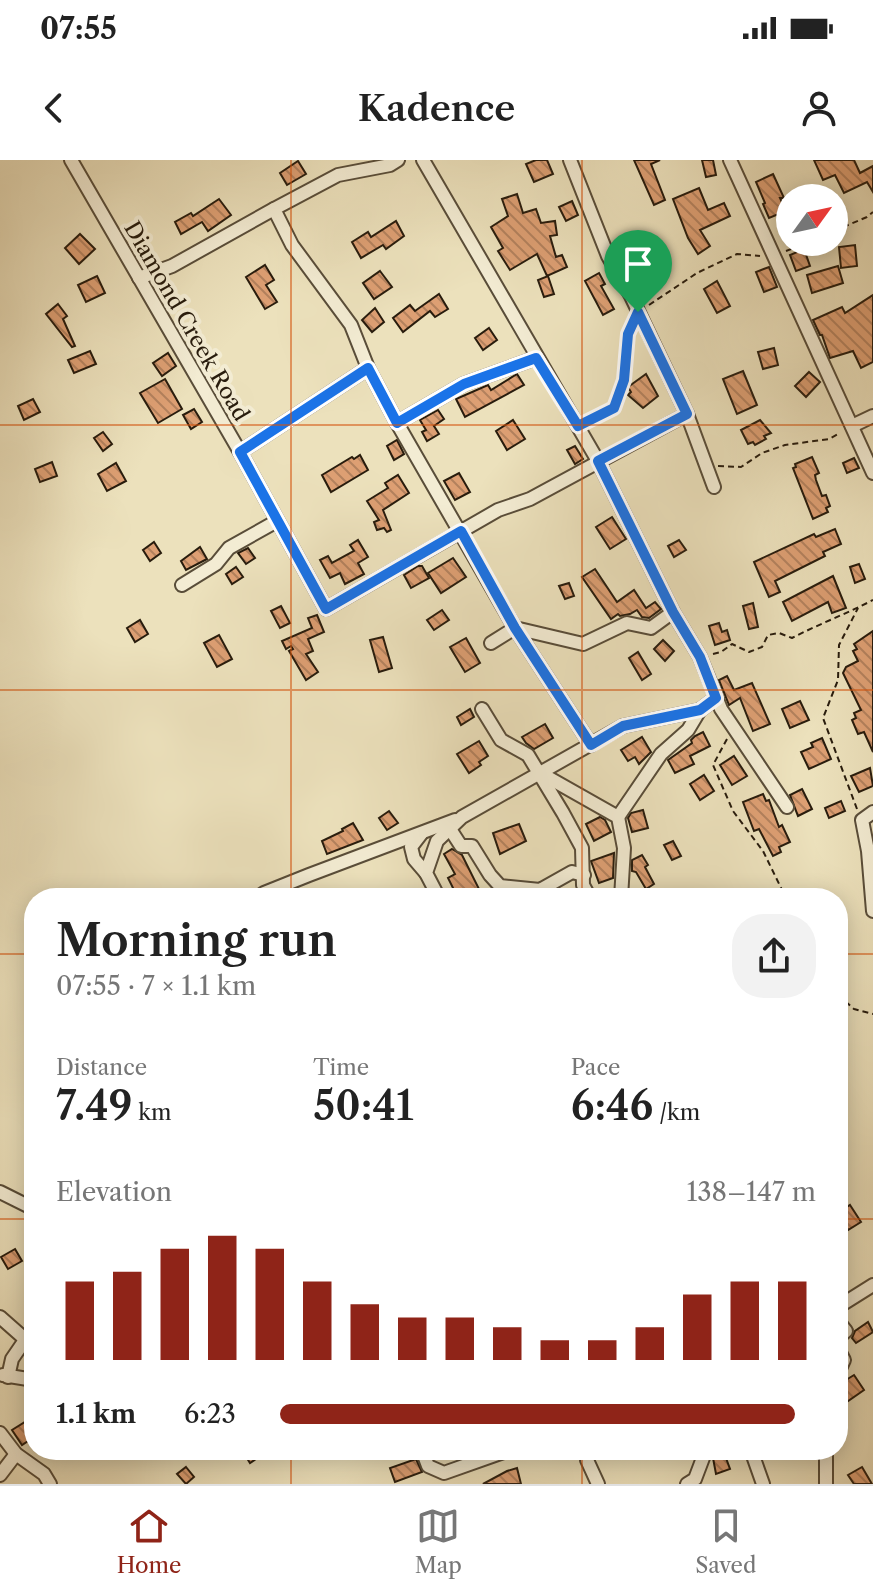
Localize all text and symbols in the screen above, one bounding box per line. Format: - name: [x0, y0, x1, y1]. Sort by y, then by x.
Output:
- text: 07:55: [40, 10, 117, 47]
- icon: back: [32, 86, 76, 130]
- text: Kadence: [358, 86, 515, 130]
- icon: person: [797, 86, 841, 130]
- north arrow: [776, 184, 848, 256]
- map controls: [776, 184, 848, 256]
- street label: Diamond Creek Road: [118, 217, 255, 426]
- pin: [604, 230, 672, 312]
- icon: arrive: [616, 242, 660, 286]
- text: Morning run: [56, 913, 337, 967]
- button: share: [732, 914, 816, 998]
- text: 07:55 · 7 × 1.1 km: [56, 970, 256, 1002]
- text: Distance: [56, 1054, 147, 1081]
- text: Time: [313, 1054, 369, 1081]
- text: Pace: [571, 1054, 620, 1081]
- text: 7.49: [56, 1081, 132, 1130]
- text: 50:41: [313, 1081, 414, 1130]
- text: 6:46: [571, 1081, 653, 1130]
- text: km: [132, 1099, 171, 1126]
- text: /km: [653, 1099, 700, 1126]
- text: Elevation: [56, 1176, 172, 1208]
- text: 138–147 m: [686, 1176, 816, 1208]
- text: 1.1 km: [56, 1398, 136, 1430]
- text: 6:23: [184, 1398, 236, 1430]
- tab: Home: [117, 1504, 181, 1579]
- tab: Map: [415, 1504, 462, 1579]
- tab: Saved: [695, 1504, 756, 1579]

